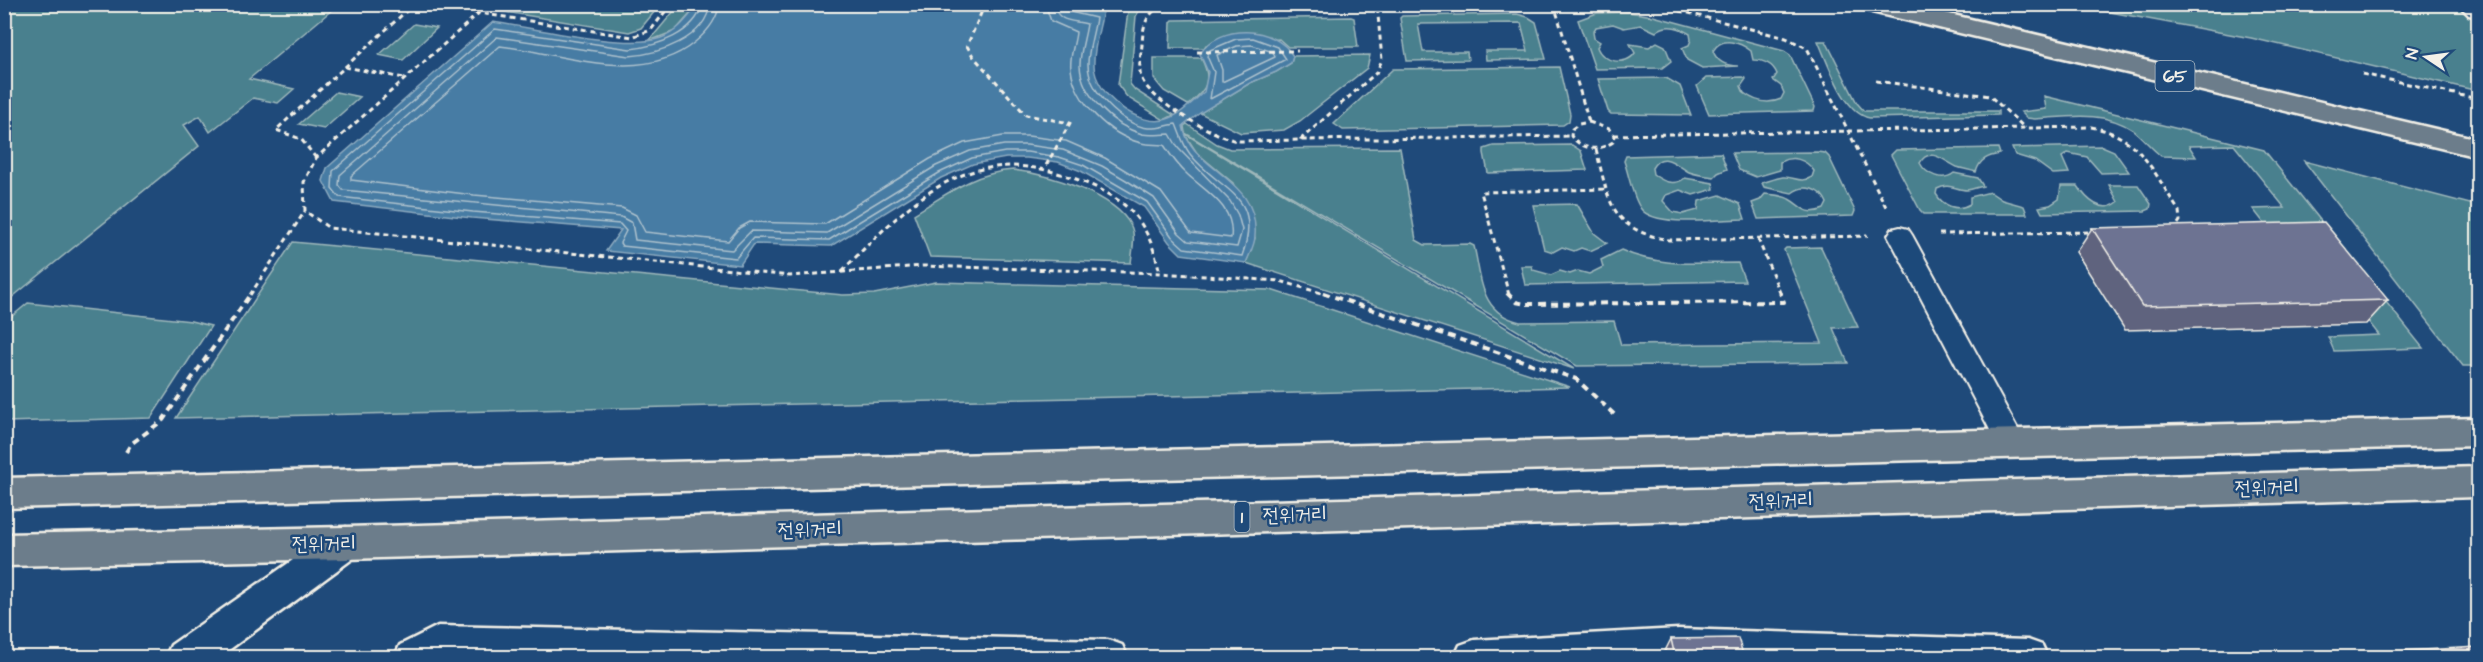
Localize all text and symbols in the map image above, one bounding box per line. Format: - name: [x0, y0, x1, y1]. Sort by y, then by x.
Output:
- north arrow: [2396, 27, 2456, 87]
- text: N: [2401, 46, 2424, 61]
- road number: 65: [2156, 61, 2194, 91]
- street label: 전위거리: [2234, 473, 2300, 503]
- street label: 전위거리: [1748, 486, 1814, 516]
- street label: 전위거리: [1262, 500, 1328, 530]
- road number: 1: [1234, 502, 1250, 532]
- street label: 전위거리: [777, 515, 843, 545]
- street label: 전위거리: [292, 529, 356, 559]

